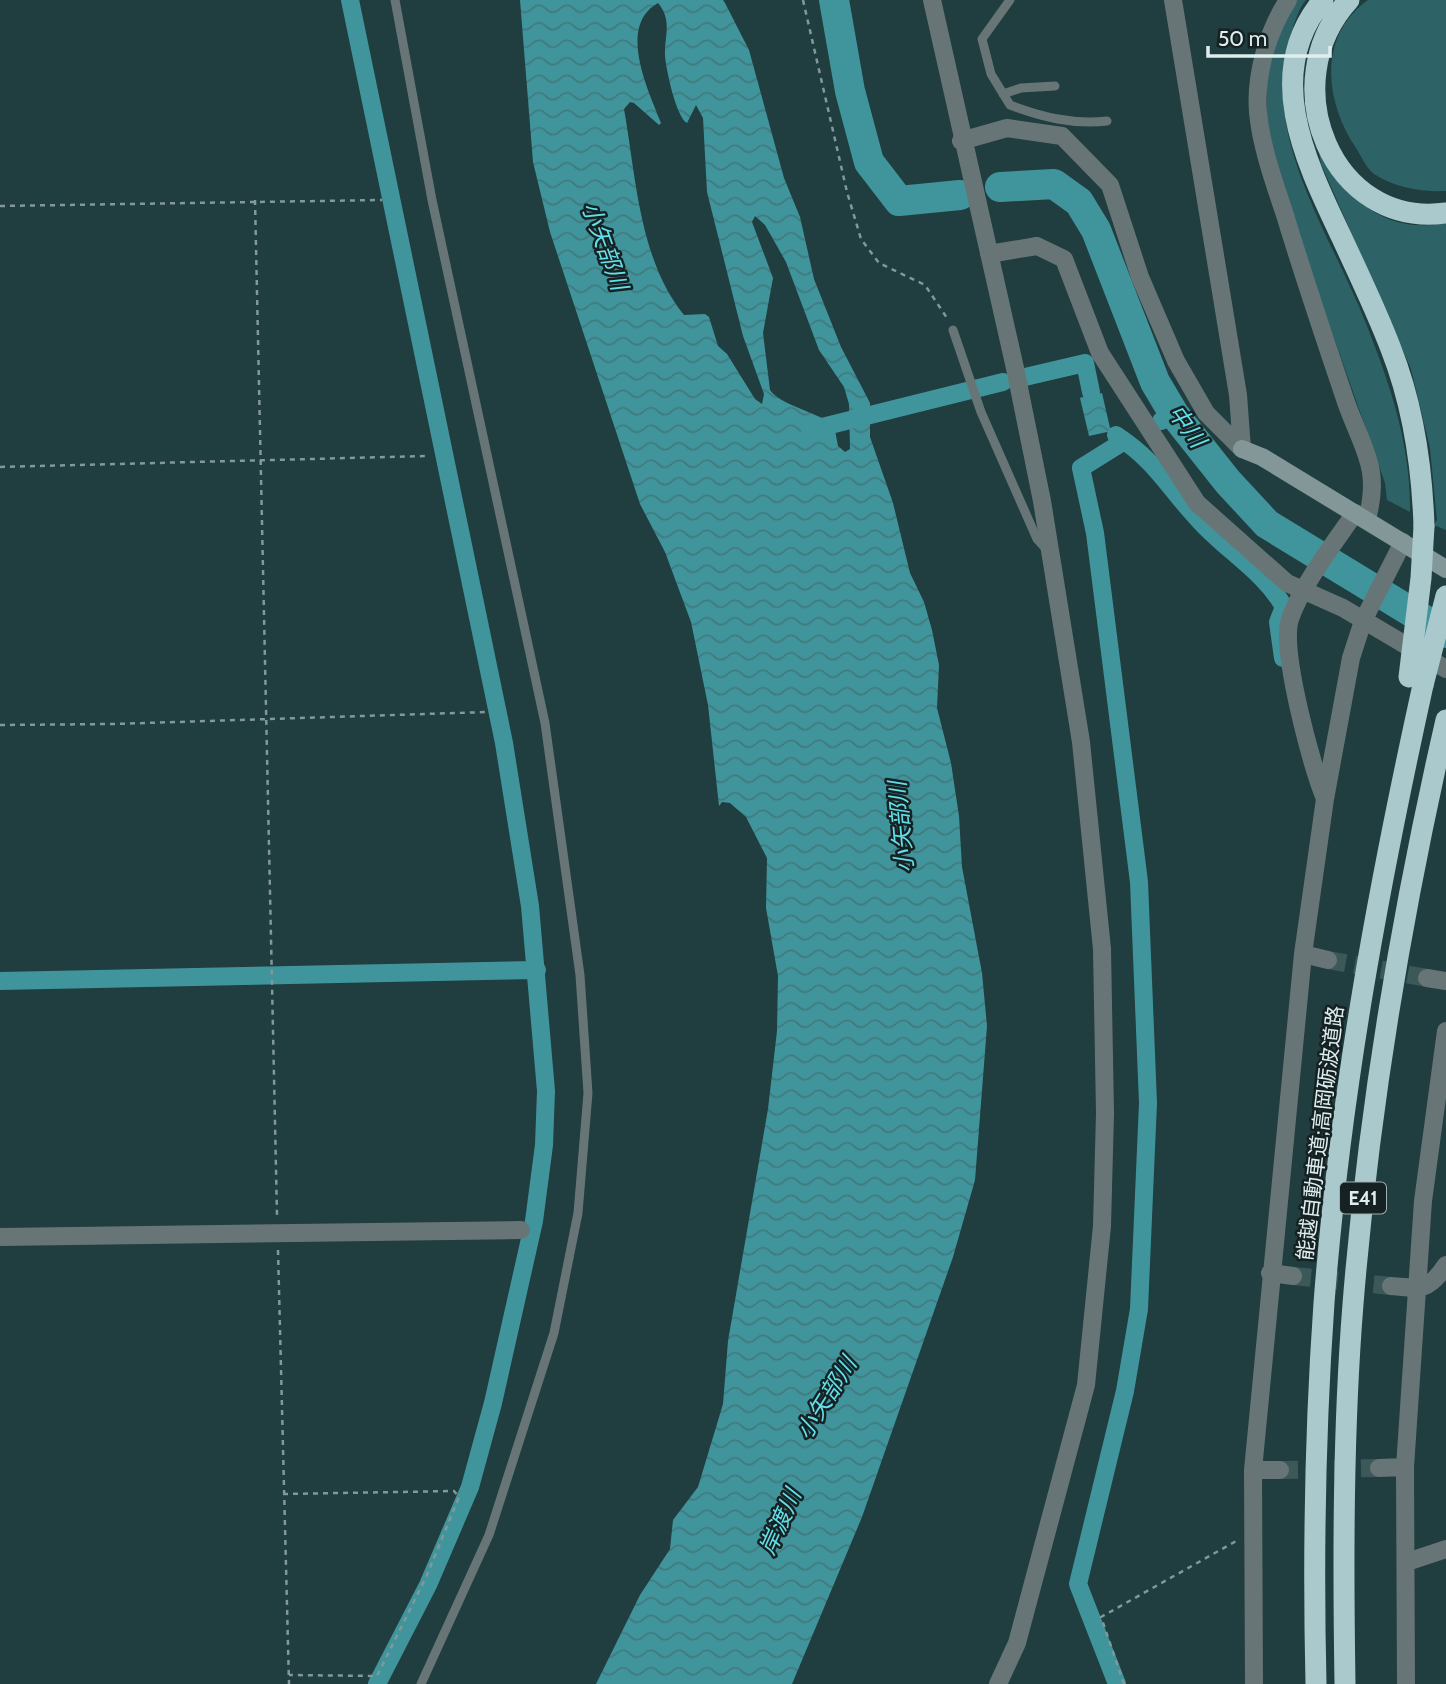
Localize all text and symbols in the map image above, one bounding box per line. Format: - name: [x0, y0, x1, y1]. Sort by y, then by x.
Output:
- scale bar: [1208, 14, 1330, 58]
- text: 50 m: [1218, 26, 1267, 51]
- water label: 小矢部川: [576, 198, 635, 297]
- water label: 中川: [1162, 399, 1214, 455]
- water label: 小矢部川: [883, 777, 919, 874]
- street label: 能越自動車道;高岡砺波道路: [1292, 1004, 1348, 1262]
- road number: E41: [1340, 1182, 1386, 1214]
- water label: 小矢部川: [790, 1349, 864, 1444]
- water label: 岸渡川: [753, 1482, 808, 1559]

